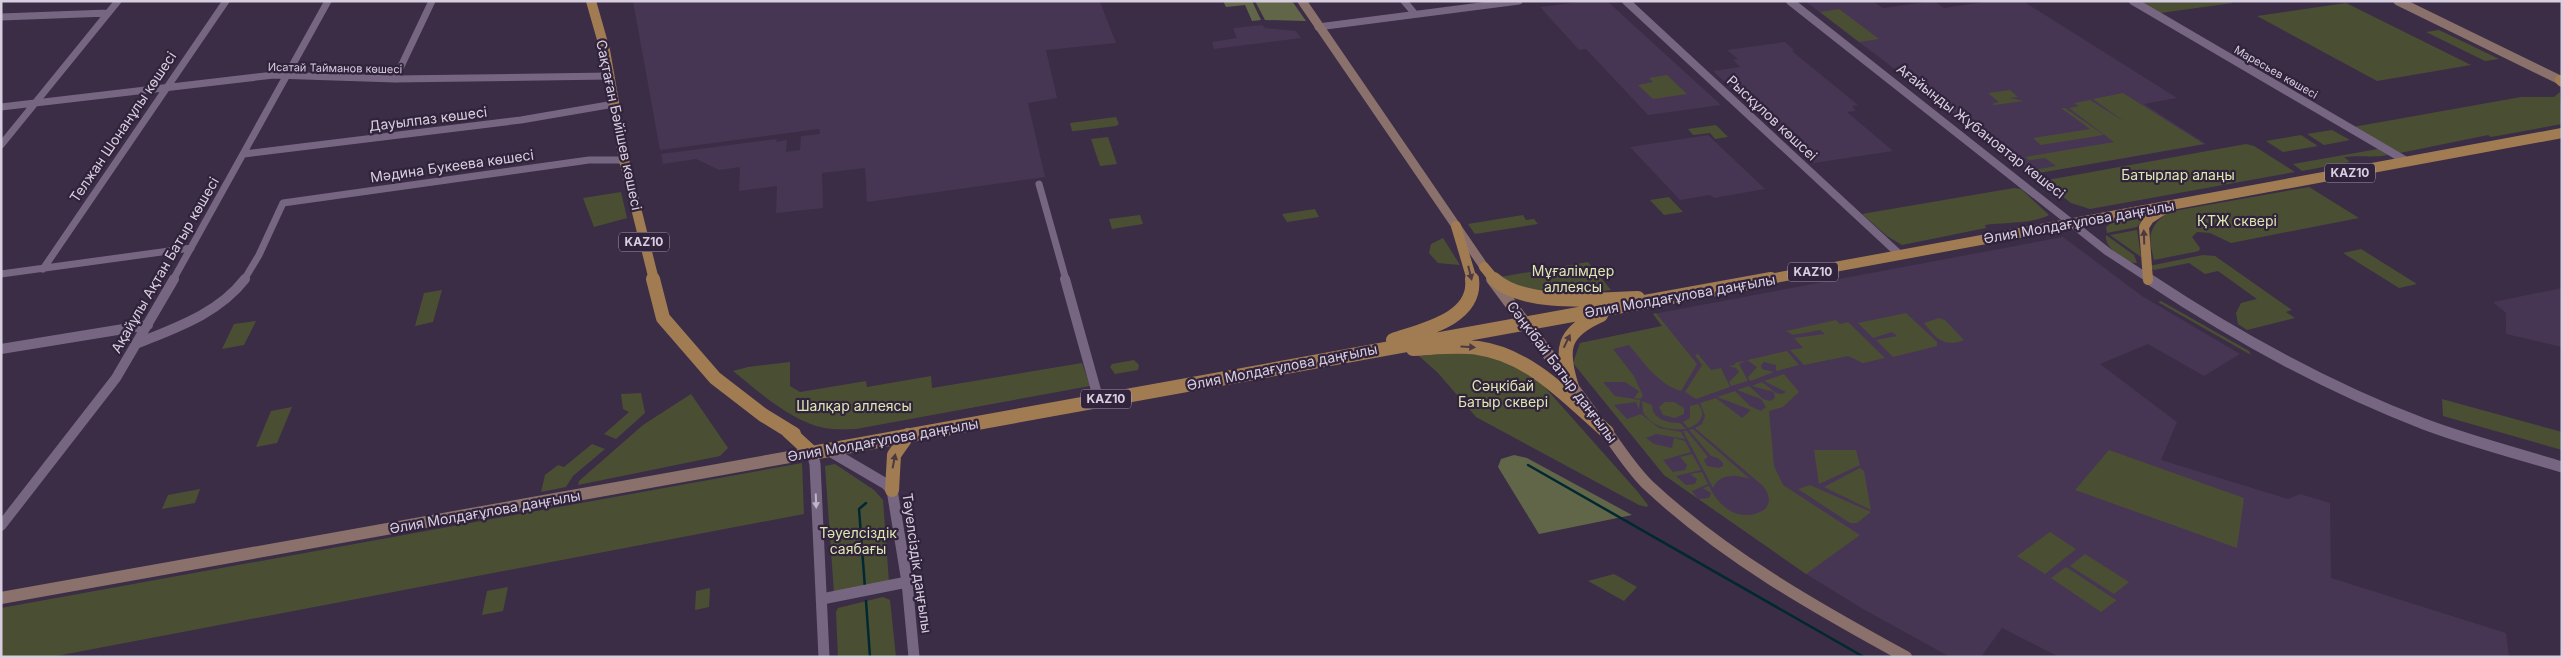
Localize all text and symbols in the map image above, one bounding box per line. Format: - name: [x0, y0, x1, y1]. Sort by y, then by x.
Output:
- street label: Сақтаған Бәйішев көшесі: [593, 38, 646, 212]
- street label: Маресьев көшесі: [2232, 42, 2320, 102]
- street label: Телжан Шонанұлы көшесі: [66, 48, 179, 205]
- street label: Исатай Тайманов көшесі: [268, 60, 402, 76]
- street label: Ағайынды Жұбановтар көшесі: [1894, 60, 2069, 202]
- street label: Рысқұлов көшсеі: [1724, 71, 1821, 164]
- street label: Дауылпаз көшесі: [368, 103, 488, 134]
- street label: Мәдина Букеева көшесі: [369, 146, 535, 185]
- road number: KAZ10: [2325, 164, 2375, 182]
- park label: Батырлар алаңы: [2121, 166, 2235, 183]
- street label: Ақайұлы Ақтан Батыр көшесі: [107, 174, 222, 356]
- street label: Әлия Молдағұлова даңғылы: [1982, 196, 2176, 247]
- park label: ҚТЖ сквері: [2197, 212, 2277, 229]
- one-way arrow: [2139, 229, 2147, 245]
- road number: KAZ10: [619, 232, 669, 252]
- park label: Мұғалімдер аллеясы: [1532, 262, 1614, 295]
- road number: KAZ10: [1788, 262, 1838, 282]
- one-way arrow: [1466, 266, 1474, 281]
- street label: Әлия Молдағұлова даңғылы: [1583, 270, 1777, 321]
- street label: Сәңкібай Батыр даңғылы: [1504, 298, 1621, 446]
- one-way arrow: [1563, 333, 1572, 348]
- street label: Әлия Молдағұлова даңғылы: [1185, 340, 1379, 393]
- one-way arrow: [1461, 344, 1477, 352]
- park label: Сәңкібай Батыр сквері: [1458, 377, 1548, 410]
- road number: KAZ10: [1081, 389, 1131, 408]
- park label: Шалқар аллеясы: [796, 397, 912, 414]
- street label: Әлия Молдағұлова даңғылы: [786, 414, 980, 465]
- one-way arrow: [890, 453, 898, 468]
- street label: Әлия Молдағұлова даңғылы: [388, 486, 582, 537]
- street label: Тәуелсіздік даңғылы: [899, 492, 936, 634]
- one-way arrow: [812, 494, 820, 510]
- park label: Тәуелсіздік саябағы: [819, 524, 897, 557]

